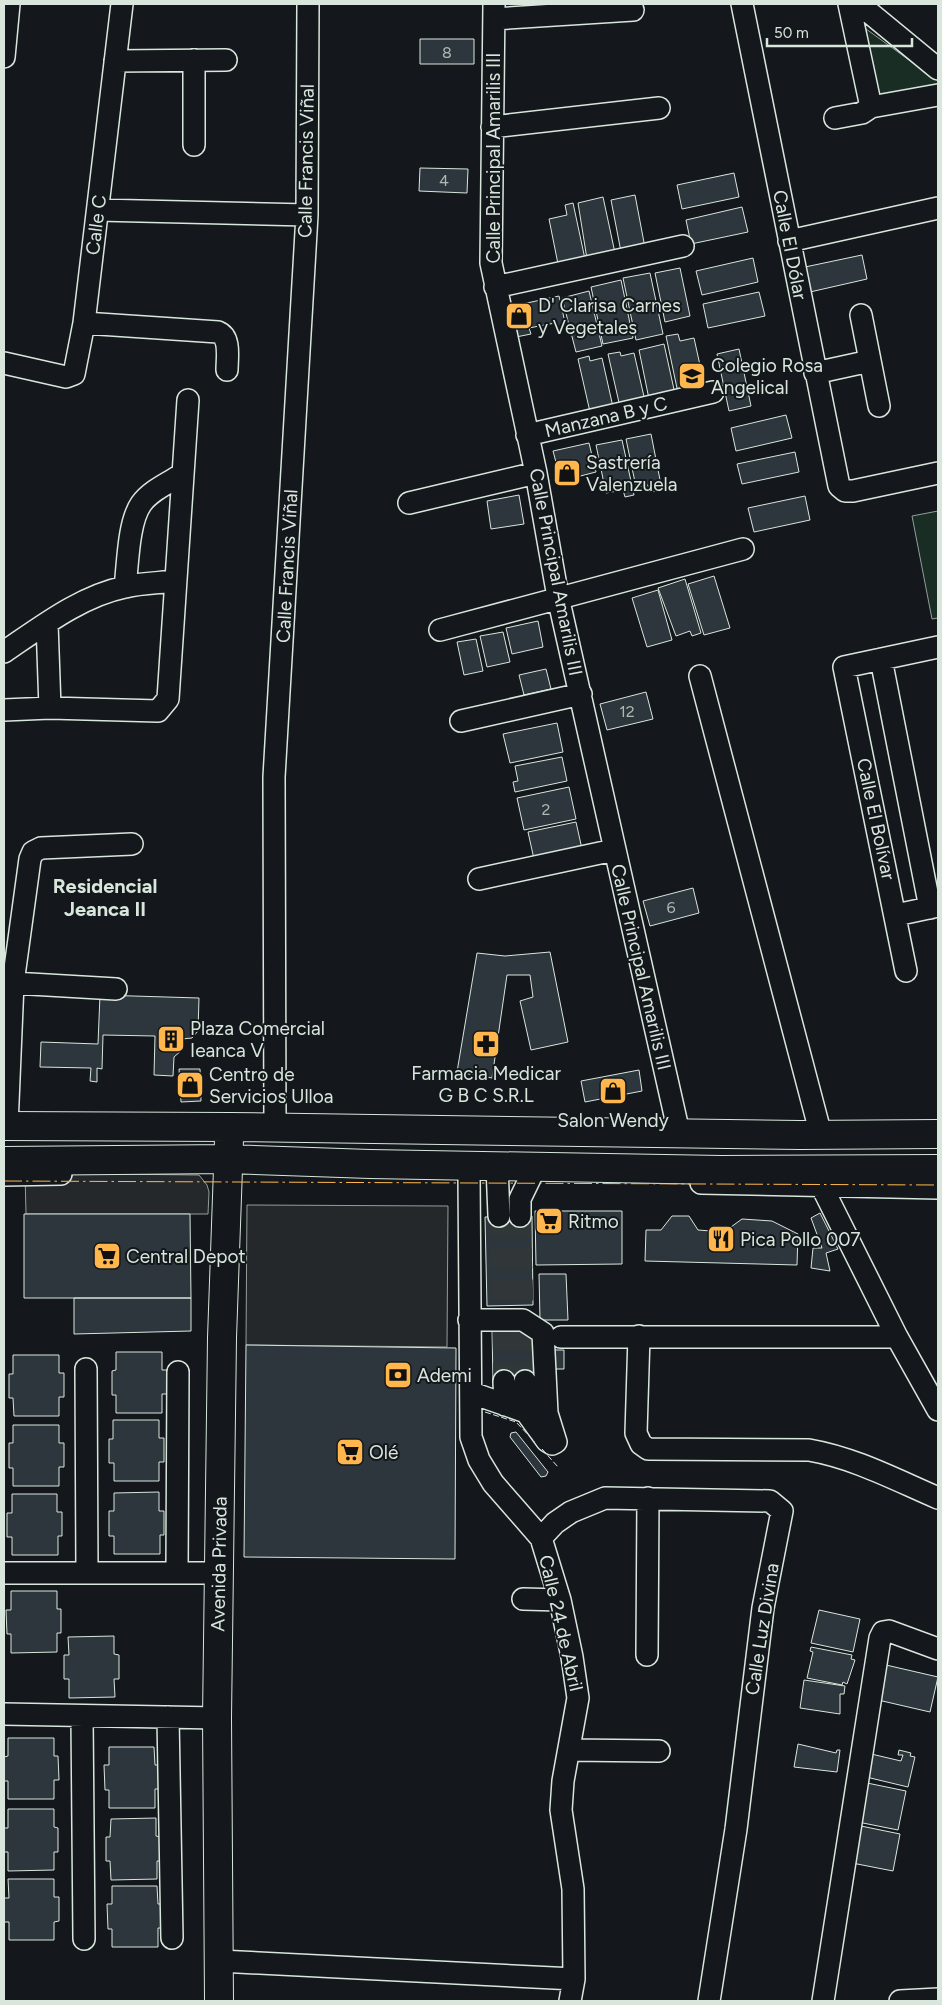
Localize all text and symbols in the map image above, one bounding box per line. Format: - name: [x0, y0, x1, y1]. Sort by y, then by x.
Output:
- scale bar: [767, 15, 912, 47]
- text: 50 m: [774, 24, 809, 42]
- house number: 8: [442, 43, 452, 62]
- street label: Calle Principal Amarilis III: [482, 53, 505, 263]
- street label: Calle Francis Viñal: [293, 84, 319, 238]
- house number: 4: [439, 171, 449, 190]
- street label: Calle El Dólar: [768, 188, 812, 302]
- street label: Calle C: [81, 193, 111, 256]
- place label: D' Clarisa Carnes y Vegetales: [538, 294, 681, 339]
- shop icon: D' Clarisa Carnes y Vegetales: [504, 301, 534, 331]
- place label: Colegio Rosa Angelical: [711, 354, 823, 399]
- school or university icon: Colegio Rosa Angelical: [677, 361, 707, 391]
- street label: Manzana B y C: [542, 392, 670, 442]
- place label: Sastrería Valenzuela: [586, 451, 677, 496]
- shop icon: Sastrería Valenzuela: [552, 458, 582, 488]
- street label: Calle Principal Amarilis III: [525, 466, 587, 678]
- street label: Calle Francis Viñal: [271, 489, 303, 643]
- house number: 12: [619, 702, 635, 721]
- street label: Calle El Bolívar: [852, 756, 900, 883]
- house number: 2: [542, 800, 550, 819]
- street label: Calle Principal Amarilis III: [606, 862, 676, 1072]
- district label: Residencial Jeanca II: [53, 874, 157, 921]
- house number: 6: [666, 898, 676, 917]
- place label: Plaza Comercial Ieanca V: [190, 1017, 325, 1062]
- building icon: Plaza Comercial Ieanca V: [156, 1024, 186, 1054]
- pharmacy icon: Farmacia Medicar G B C S.R.L: [471, 1029, 501, 1059]
- place label: Farmacia Medicar G B C S.R.L: [411, 1062, 561, 1107]
- place label: Centro de Servicios Ulloa: [209, 1063, 334, 1108]
- shop icon: Centro de Servicios Ulloa: [175, 1070, 205, 1100]
- shop icon: Salon Wendy: [598, 1076, 628, 1106]
- place label: Salon Wendy: [557, 1109, 669, 1132]
- supermarket icon: Ritmo: [534, 1206, 564, 1236]
- place label: Ritmo: [568, 1210, 619, 1233]
- restaurant icon: Pica Pollo 007: [706, 1224, 736, 1254]
- place label: Pica Pollo 007: [740, 1228, 861, 1251]
- supermarket icon: Central Depot: [92, 1241, 122, 1271]
- place label: Central Depot: [126, 1245, 246, 1268]
- bank icon: Ademi: [383, 1360, 413, 1390]
- place label: Ademi: [417, 1364, 472, 1387]
- supermarket icon: Olé: [335, 1437, 365, 1467]
- place label: Olé: [369, 1441, 398, 1464]
- street label: Avenida Privada: [206, 1496, 232, 1632]
- street label: Calle 24 de Abril: [534, 1553, 588, 1693]
- street label: Calle Luz Divina: [740, 1561, 784, 1697]

